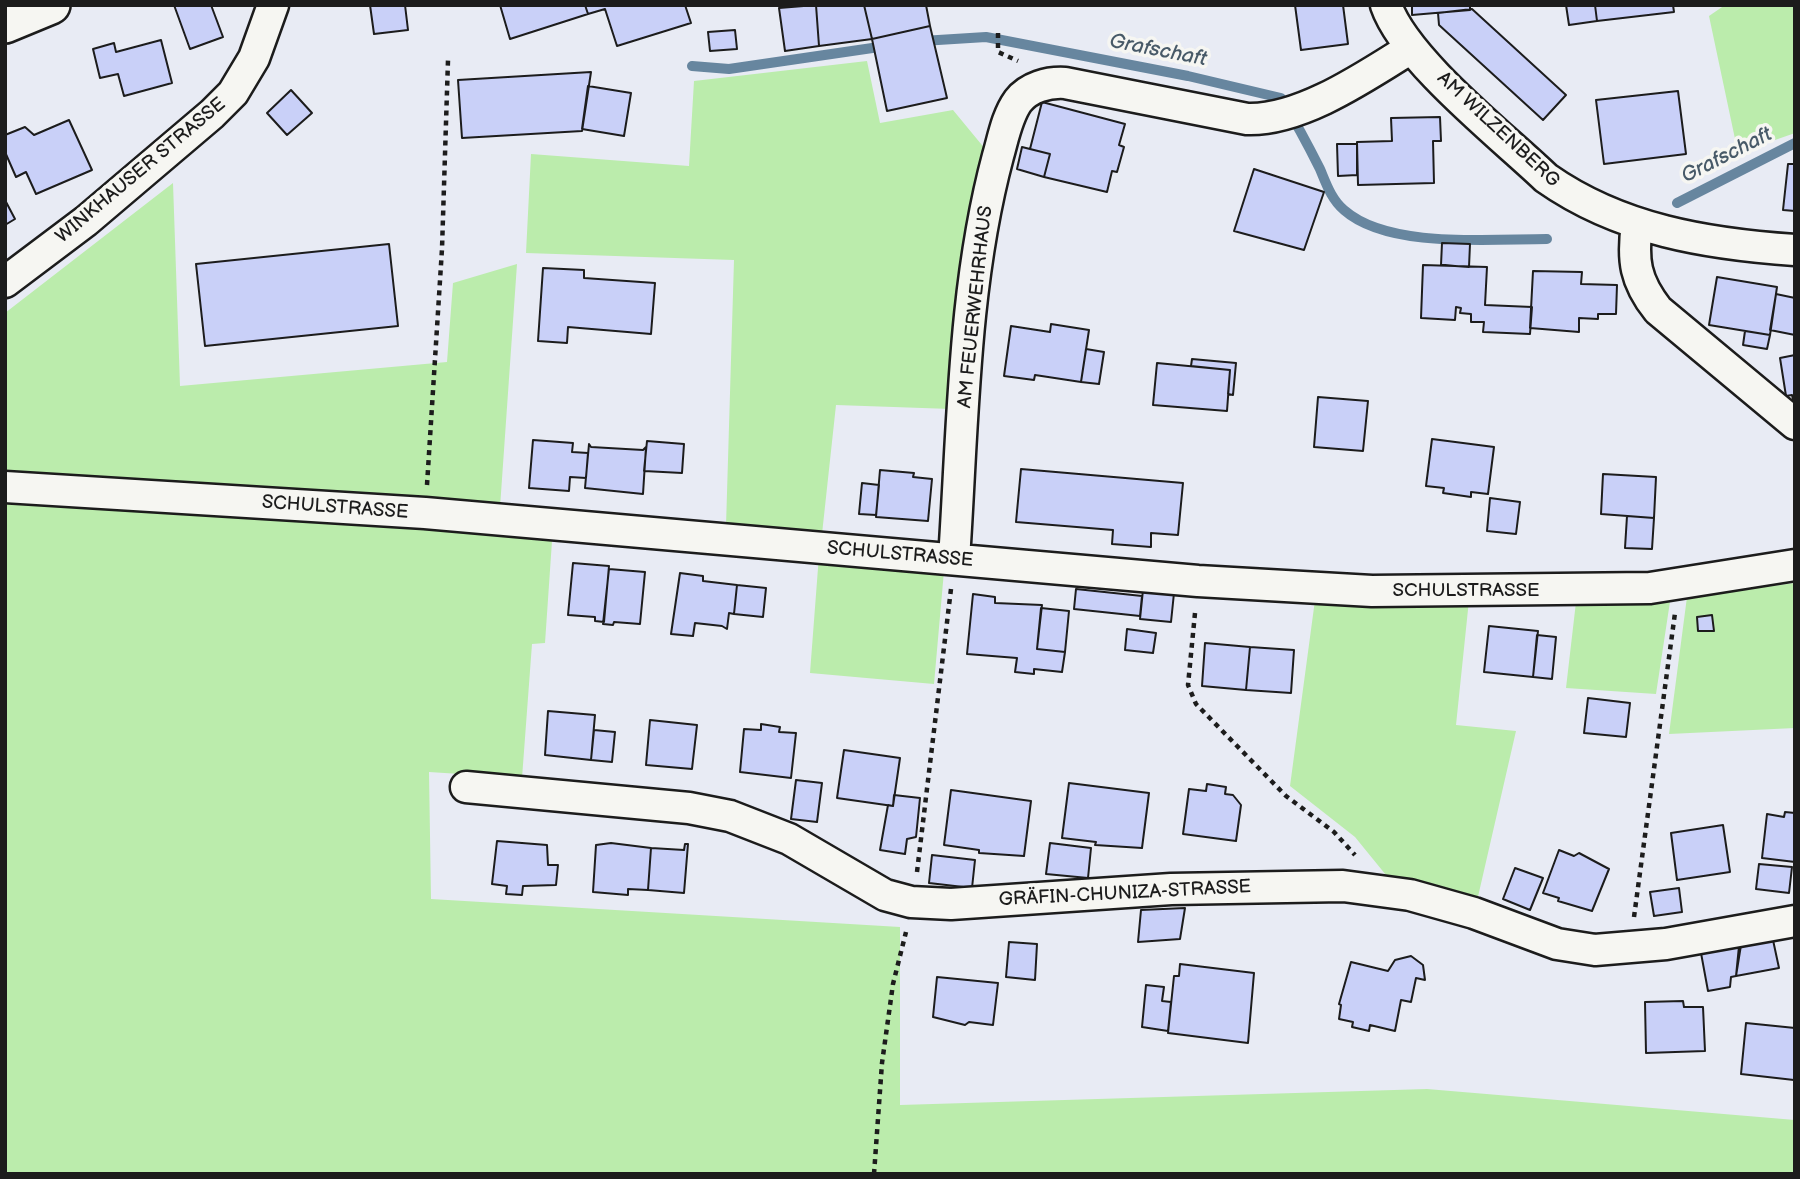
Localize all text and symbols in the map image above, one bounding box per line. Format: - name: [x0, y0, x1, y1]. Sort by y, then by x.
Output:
- water label: Grafschaft: [1107, 29, 1209, 73]
- street label: AM WILZENBERG: [1432, 67, 1564, 193]
- street label: WINKHAUSER STRASSE: [51, 93, 231, 249]
- water label: Grafschaft: [1677, 122, 1777, 190]
- street label: AM FEUERWEHRHAUS: [954, 205, 998, 409]
- street label: SCHULSTRASSE: [261, 492, 409, 524]
- street label: SCHULSTRASSE: [826, 537, 974, 573]
- street label: SCHULSTRASSE: [1393, 580, 1539, 602]
- street label: GRÄFIN-CHUNIZA-STRASSE: [998, 876, 1252, 912]

